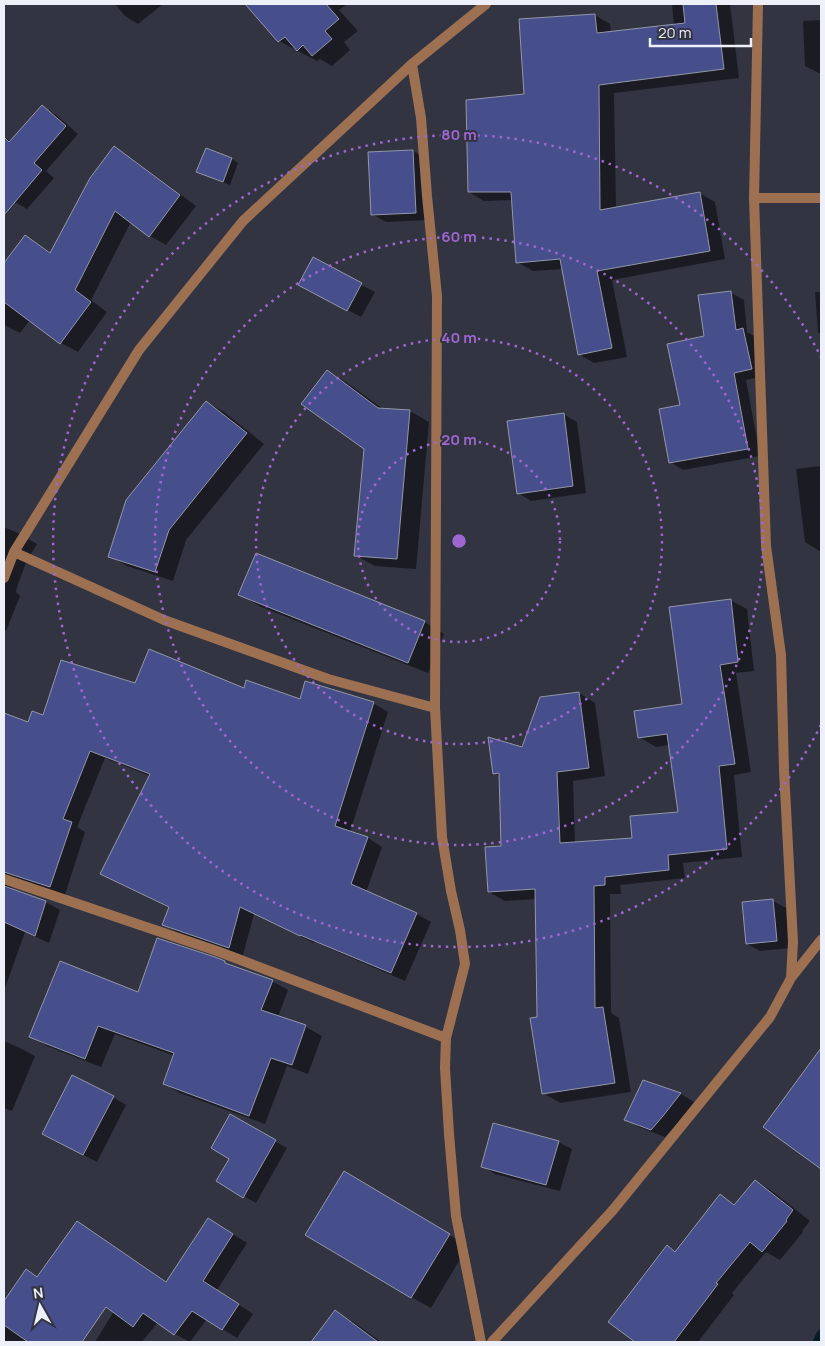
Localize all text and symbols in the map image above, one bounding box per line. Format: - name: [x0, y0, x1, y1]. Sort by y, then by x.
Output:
- scale bar: [650, 15, 751, 47]
- text: 20 m: [658, 22, 691, 43]
- text: 80 m: [441, 124, 477, 145]
- text: 60 m: [441, 226, 477, 247]
- text: 40 m: [441, 327, 477, 348]
- text: 20 m: [441, 429, 477, 450]
- centre of rings: [450, 532, 468, 550]
- north arrow: [15, 1281, 65, 1331]
- text: N: [32, 1283, 44, 1303]

